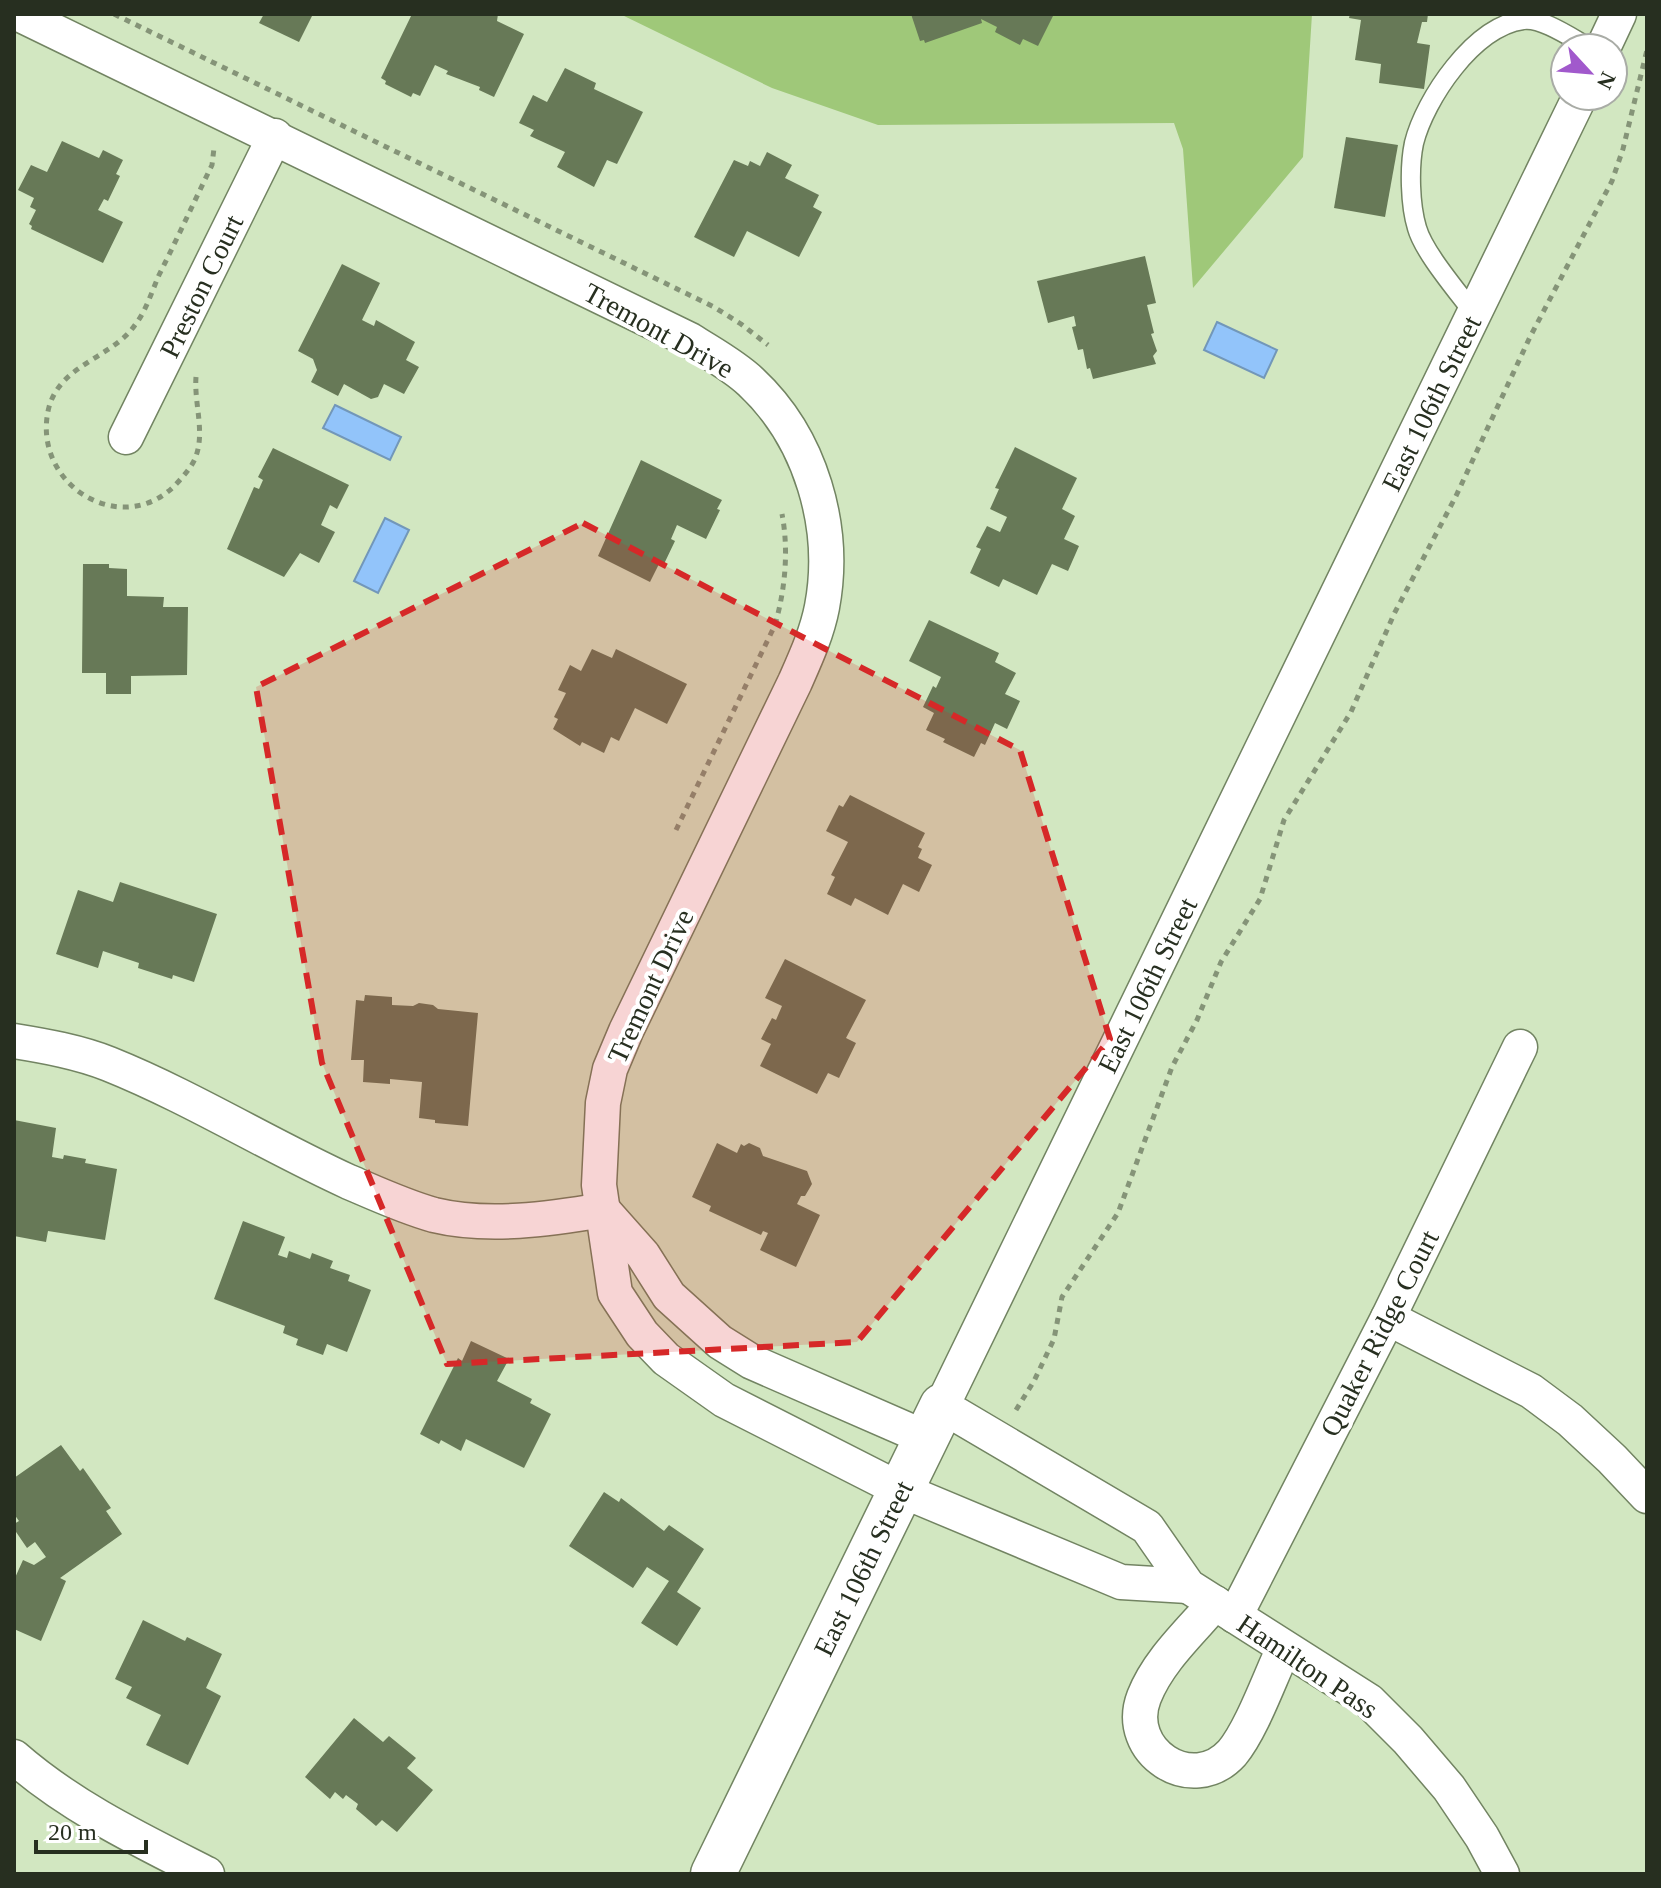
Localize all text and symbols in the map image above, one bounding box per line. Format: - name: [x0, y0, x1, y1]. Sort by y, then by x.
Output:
- north arrow: [1549, 32, 1629, 112]
- text: N: [1592, 68, 1621, 93]
- street label: Preston Court: [154, 210, 249, 363]
- street label: Tremont Drive: [579, 277, 739, 384]
- street label: East 106th Street: [1376, 310, 1487, 496]
- street label: East 106th Street: [1092, 892, 1203, 1078]
- street label: Tremont Drive: [601, 904, 700, 1068]
- street label: Quaker Ridge Court: [1314, 1225, 1445, 1441]
- street label: East 106th Street: [808, 1475, 919, 1661]
- street label: Hamilton Pass: [1232, 1608, 1384, 1725]
- scale bar: [36, 1804, 146, 1854]
- text: 20 m: [48, 1819, 97, 1845]

